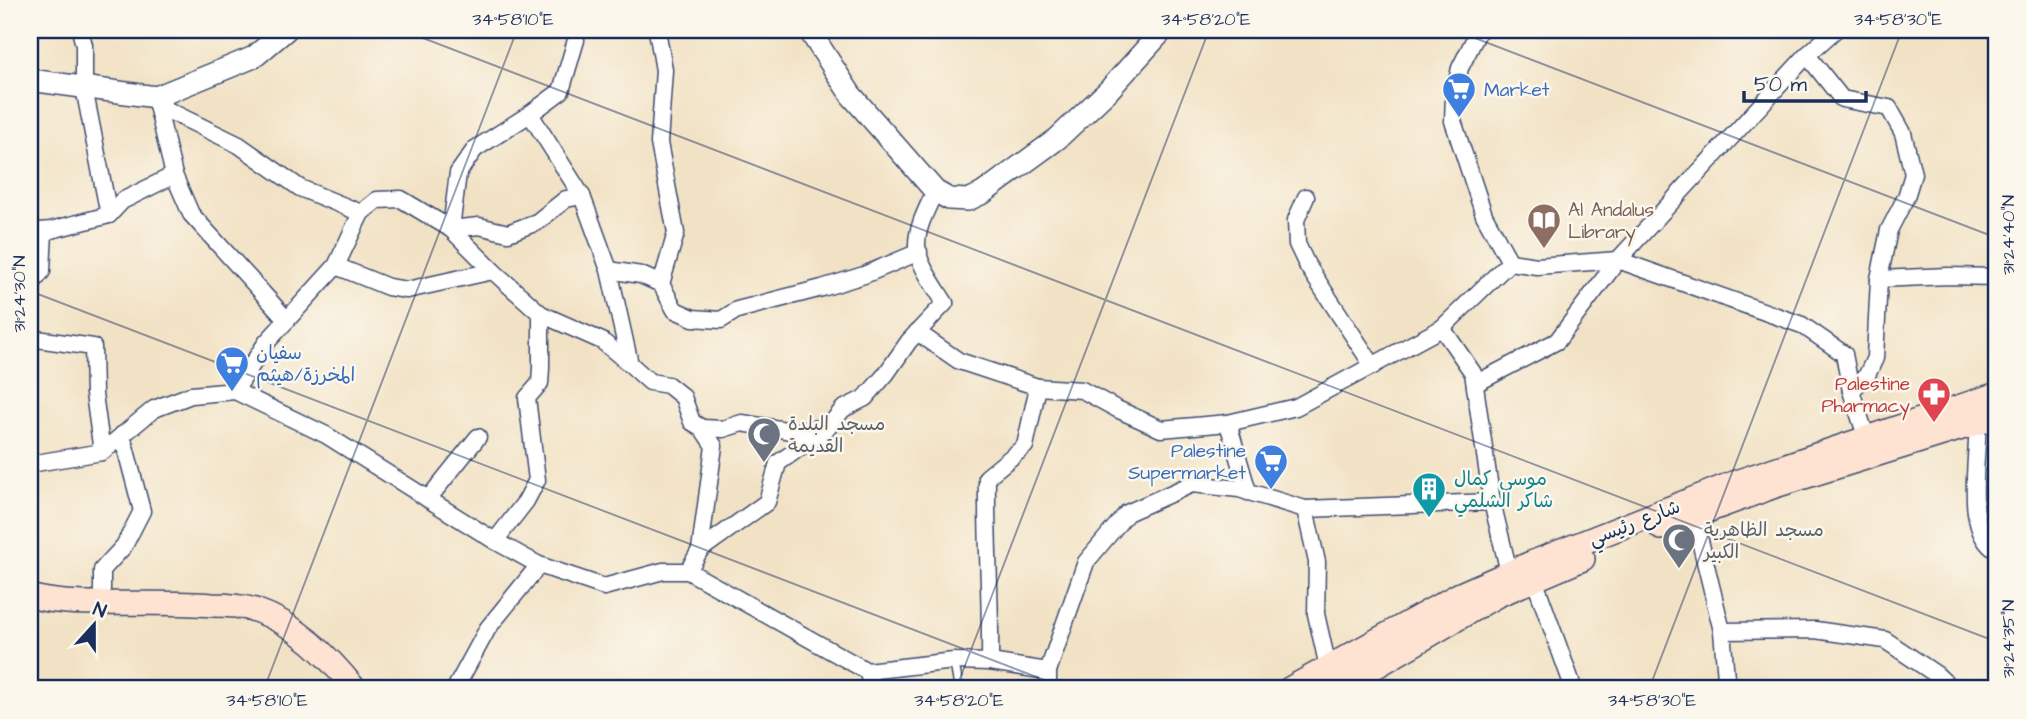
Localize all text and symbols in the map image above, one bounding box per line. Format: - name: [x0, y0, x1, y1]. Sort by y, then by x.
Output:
- text: 34°58'10"E: [472, 7, 554, 32]
- text: 34°58'20"E: [1161, 7, 1251, 32]
- text: 34°58'30"E: [1854, 7, 1942, 32]
- scale bar: [1744, 60, 1866, 104]
- supermarket icon: Market: [1440, 70, 1478, 119]
- text: 50 m: [1754, 70, 1808, 99]
- place label: Market: [1484, 77, 1550, 104]
- text: 31°24'40"N: [1996, 195, 2021, 275]
- place label: Al Andalus Library: [1568, 197, 1654, 247]
- library icon: Al Andalus Library: [1525, 201, 1563, 250]
- text: 31°24'30"N: [7, 256, 32, 332]
- place label: سفيان المخرزة/هيثم: [256, 340, 355, 389]
- supermarket icon: سفيان المخرزة/هيثم: [213, 344, 251, 393]
- place label: Palestine Pharmacy: [1821, 371, 1911, 421]
- pharmacy icon: Palestine Pharmacy: [1915, 375, 1953, 424]
- place label: مسجد البلدة القديمة: [788, 411, 885, 460]
- mosque icon: مسجد البلدة القديمة: [745, 415, 783, 464]
- place label: Palestine Supermarket: [1128, 438, 1246, 487]
- supermarket icon: Palestine Supermarket: [1252, 442, 1290, 491]
- place label: موسى كمال شاكر الشلمي: [1454, 466, 1553, 517]
- building icon: موسى كمال شاكر الشلمي: [1410, 470, 1448, 519]
- street label: شارع رئيسي: [1585, 494, 1685, 555]
- place label: مسجد الظاهرية الكبير: [1702, 517, 1824, 566]
- mosque icon: مسجد الظاهرية الكبير: [1660, 521, 1698, 570]
- north arrow: [60, 590, 130, 660]
- text: N: [89, 596, 110, 625]
- text: 31°24'35"N: [1996, 600, 2021, 678]
- text: 34°58'10"E: [226, 688, 308, 713]
- text: 34°58'20"E: [914, 688, 1004, 713]
- text: 34°58'30"E: [1608, 688, 1696, 713]

